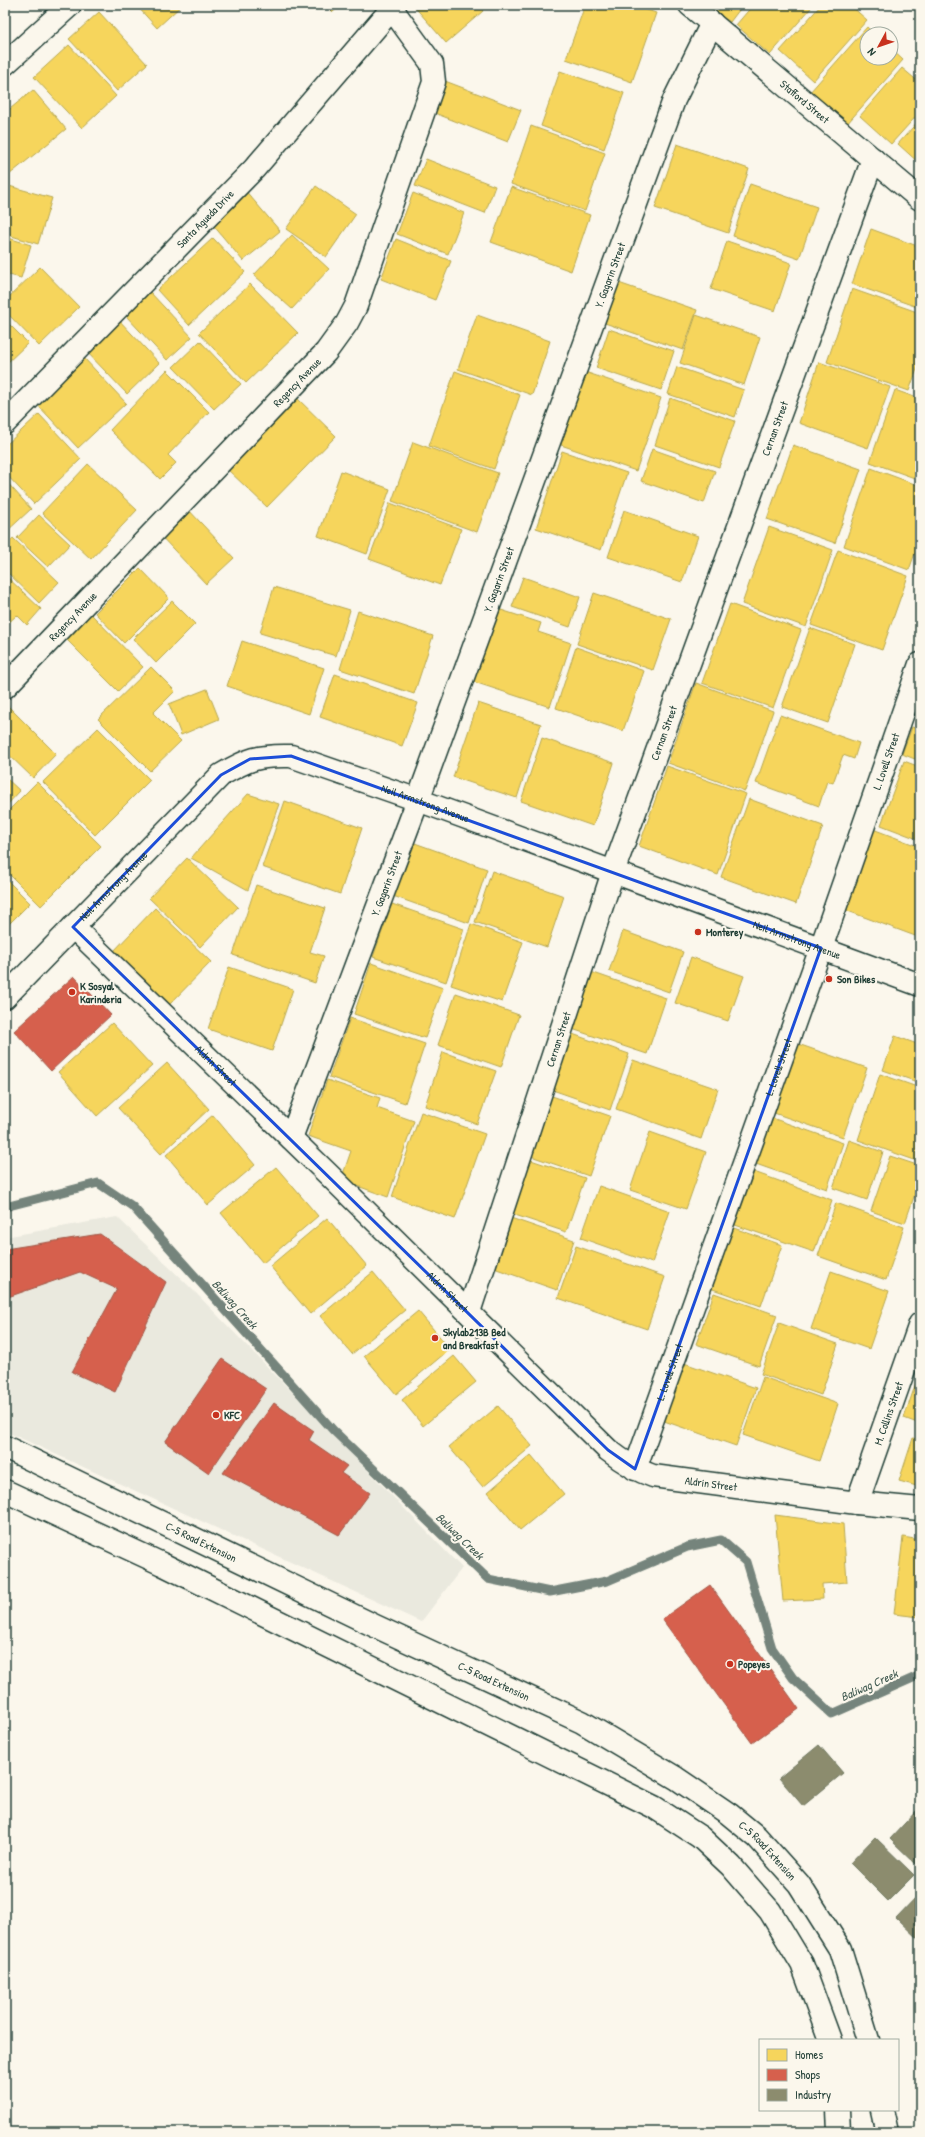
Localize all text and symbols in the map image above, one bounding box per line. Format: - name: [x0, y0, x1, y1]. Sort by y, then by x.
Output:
- north arrow: [859, 26, 899, 66]
- text: N: [864, 46, 879, 59]
- street label: Stafford Street: [777, 77, 832, 127]
- street label: Santa Agueda Drive: [174, 186, 237, 251]
- street label: Y. Gagarin Street: [592, 240, 628, 310]
- street label: Regency Avenue: [270, 354, 324, 410]
- street label: Cernan Street: [758, 399, 791, 458]
- street label: Y. Gagarin Street: [480, 545, 517, 614]
- street label: Regency Avenue: [46, 588, 100, 644]
- street label: Cernan Street: [647, 703, 680, 762]
- street label: L. Lovell Street: [870, 731, 903, 792]
- street label: Neil Armstrong Avenue: [379, 781, 472, 825]
- street label: Neil Armstrong Avenue: [76, 847, 151, 924]
- street label: Y. Gagarin Street: [368, 849, 405, 918]
- street label: Neil Armstrong Avenue: [751, 917, 843, 962]
- place label: Monterey: [706, 925, 744, 940]
- marker: Monterey: [693, 927, 703, 937]
- place label: Son Bikes: [837, 972, 876, 986]
- marker: Son Bikes: [824, 974, 834, 984]
- place label: K Sosyal Karinderia: [80, 979, 122, 1006]
- marker: K Sosyal Karinderia: [67, 987, 77, 997]
- street label: Cernan Street: [543, 1010, 574, 1069]
- street label: L. Lovell Street: [762, 1036, 795, 1097]
- street label: Aldrin Street: [192, 1042, 240, 1089]
- street label: Aldrin Street: [424, 1269, 471, 1315]
- water label: Baliwag Creek: [208, 1276, 262, 1333]
- place label: Skylab213B Bed and Breakfast: [443, 1325, 506, 1352]
- marker: Skylab213B Bed and Breakfast: [430, 1333, 440, 1343]
- street label: L. Lovell Street: [653, 1342, 686, 1402]
- street label: M. Collins Street: [871, 1379, 906, 1447]
- place label: KFC: [224, 1408, 240, 1422]
- marker: KFC: [211, 1410, 221, 1420]
- street label: Aldrin Street: [684, 1473, 738, 1494]
- water label: Baliwag Creek: [432, 1509, 488, 1564]
- street label: C-5 Road Extension: [163, 1519, 239, 1565]
- place label: Popeyes: [738, 1657, 771, 1672]
- street label: C-5 Road Extension: [456, 1658, 532, 1704]
- marker: Popeyes: [725, 1659, 735, 1669]
- water label: Baliwag Creek: [838, 1664, 901, 1705]
- street label: C-5 Road Extension: [736, 1818, 799, 1883]
- legend: [759, 2039, 899, 2111]
- text: Homes: [795, 2046, 823, 2063]
- text: Shops: [795, 2066, 821, 2083]
- text: Industry: [795, 2086, 831, 2103]

